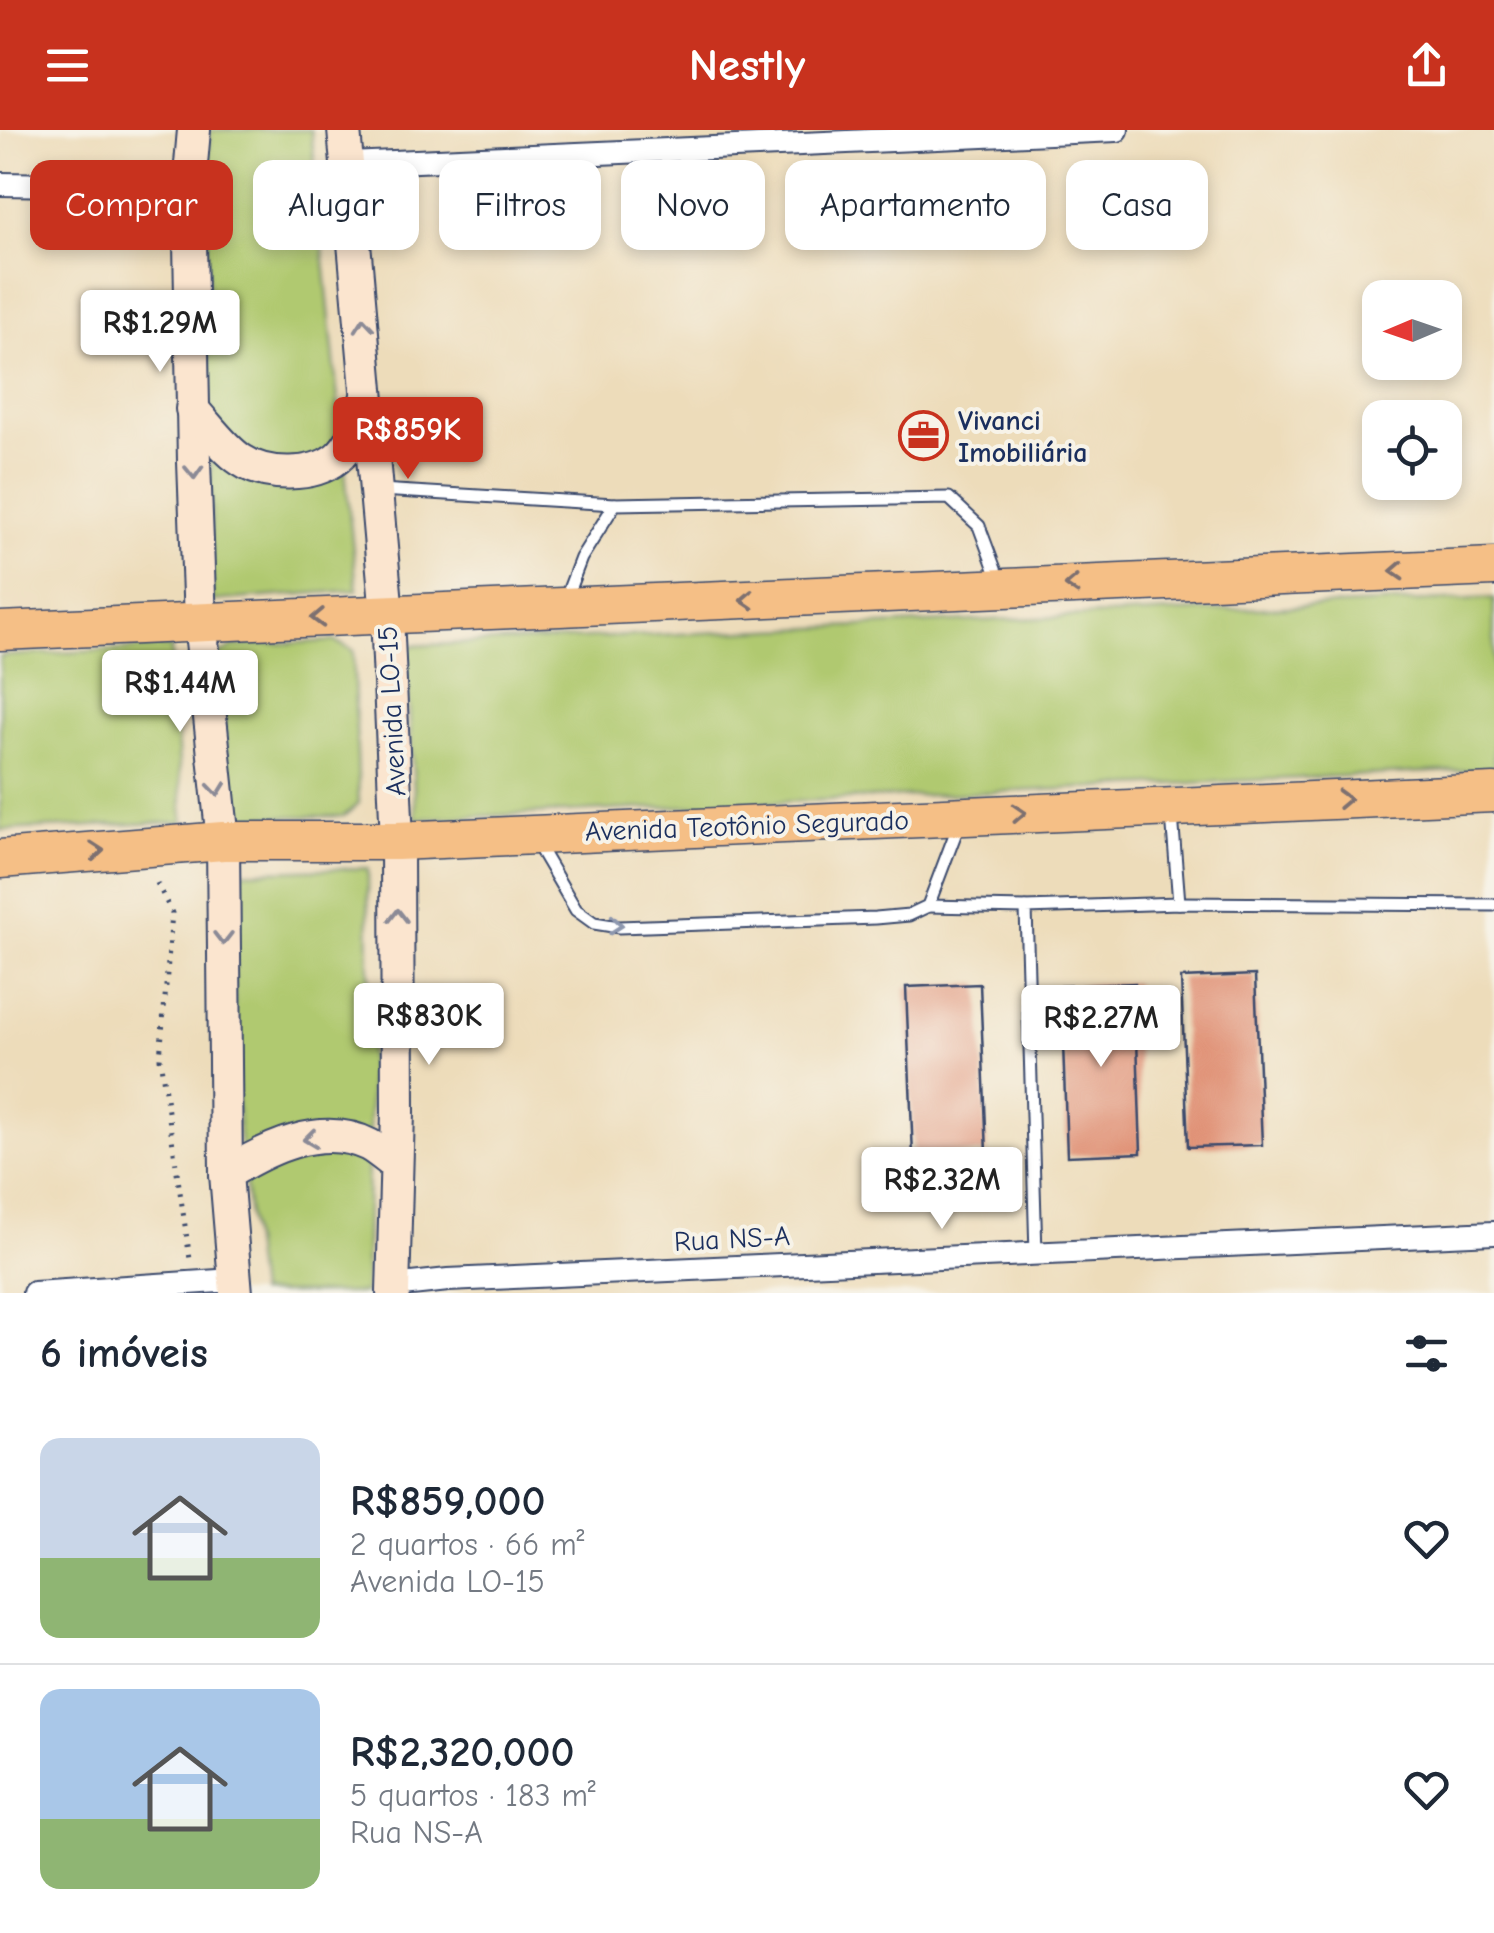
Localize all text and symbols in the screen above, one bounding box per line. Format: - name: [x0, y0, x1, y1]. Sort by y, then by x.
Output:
- icon: menu: [40, 38, 95, 93]
- icon: share: [1399, 38, 1454, 93]
- text: Nestly: [689, 39, 805, 91]
- chip: Comprar: [30, 160, 233, 250]
- chip: Alugar: [253, 160, 419, 250]
- chip: Filtros: [439, 160, 601, 250]
- chip: Novo: [621, 160, 765, 250]
- chip: Apartamento: [785, 160, 1046, 250]
- chip: Casa: [1066, 160, 1208, 250]
- north arrow: [1362, 280, 1462, 380]
- map controls: [1362, 280, 1462, 500]
- pin: R$1.29M: [68, 290, 252, 375]
- text: R$1.29M: [103, 304, 217, 341]
- one-way arrow: [353, 316, 375, 332]
- pin: R$859K: [327, 397, 489, 482]
- button: locate: [1362, 400, 1462, 500]
- place label: Vivanci Imobiliária: [958, 405, 1088, 469]
- office icon: Vivanci Imobiliária: [897, 410, 949, 462]
- text: R$859K: [355, 411, 461, 448]
- one-way arrow: [183, 465, 204, 481]
- one-way arrow: [1388, 560, 1404, 581]
- one-way arrow: [1063, 575, 1079, 596]
- one-way arrow: [739, 589, 755, 610]
- one-way arrow: [309, 607, 325, 628]
- street label: Avenida LO-15: [372, 625, 412, 797]
- pin: R$1.44M: [88, 650, 272, 735]
- text: R$1.44M: [124, 664, 236, 701]
- one-way arrow: [206, 781, 227, 797]
- one-way arrow: [1337, 789, 1353, 810]
- one-way arrow: [1012, 803, 1028, 824]
- street label: Avenida Teotônio Segurado: [584, 804, 910, 848]
- one-way arrow: [90, 841, 106, 863]
- one-way arrow: [387, 907, 409, 922]
- one-way arrow: [608, 914, 624, 936]
- one-way arrow: [212, 932, 234, 947]
- pin: R$830K: [348, 983, 510, 1068]
- pin: R$2.27M: [1009, 985, 1193, 1070]
- text: R$830K: [376, 997, 482, 1034]
- text: R$2.27M: [1043, 999, 1159, 1036]
- one-way arrow: [302, 1128, 318, 1149]
- pin: R$2.32M: [850, 1147, 1034, 1232]
- text: R$2.32M: [883, 1161, 1001, 1198]
- street label: Rua NS-A: [673, 1220, 791, 1258]
- icon: filters: [1399, 1326, 1454, 1381]
- text: 6 imóveis: [40, 1329, 208, 1378]
- text: R$859,000: [350, 1477, 546, 1526]
- icon: home: [120, 1478, 240, 1598]
- icon: heart: [1399, 1511, 1454, 1566]
- text: 2 quartos · 66 m²: [350, 1526, 585, 1563]
- text: Avenida LO-15: [350, 1563, 545, 1600]
- text: R$2,320,000: [350, 1728, 574, 1777]
- icon: home: [120, 1729, 240, 1849]
- icon: heart: [1399, 1762, 1454, 1817]
- text: 5 quartos · 183 m²: [350, 1777, 596, 1814]
- text: Rua NS-A: [350, 1814, 483, 1851]

